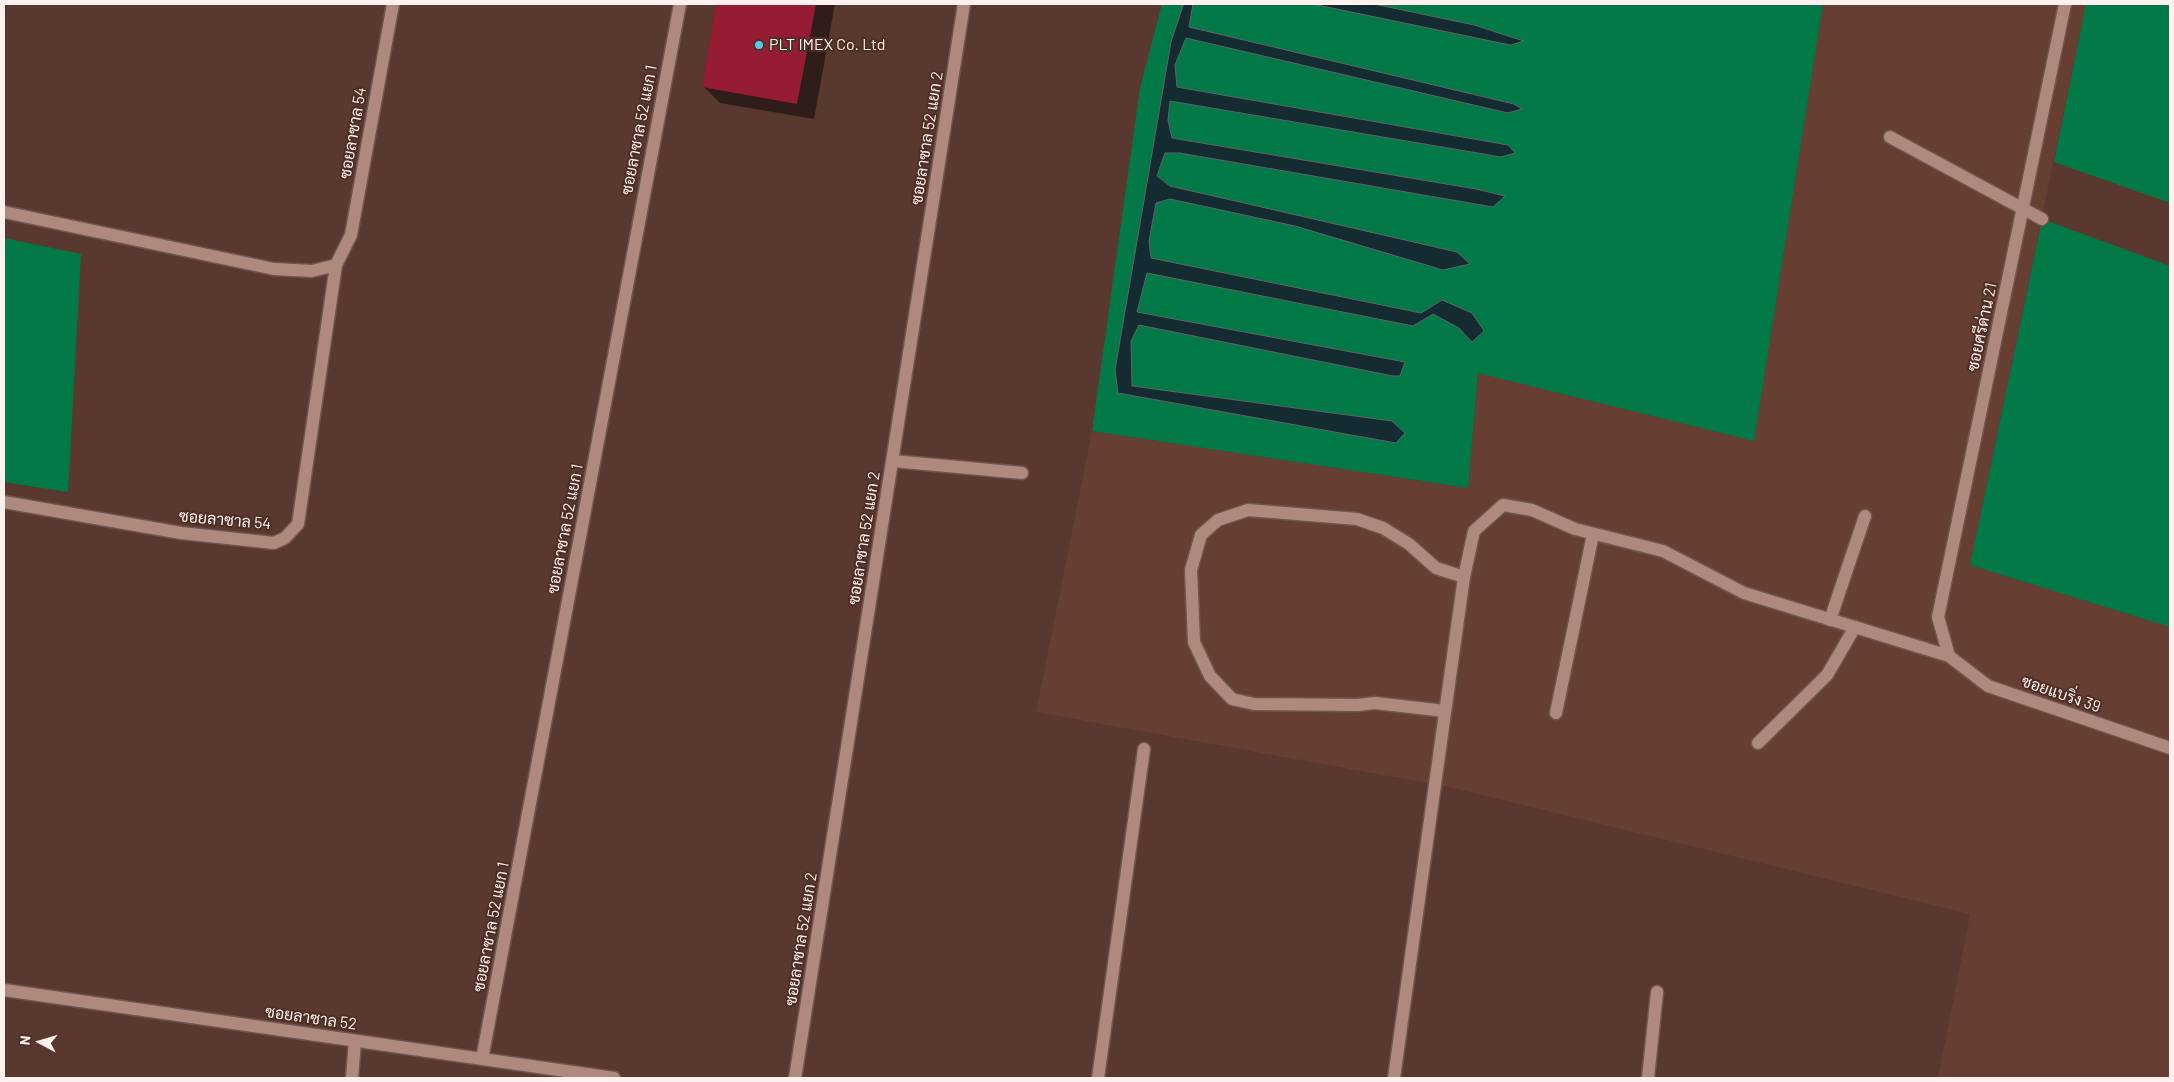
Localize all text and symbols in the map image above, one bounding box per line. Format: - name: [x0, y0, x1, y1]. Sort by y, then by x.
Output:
- place label: PLT IMEX Co. Ltd: [769, 35, 885, 55]
- marker: PLT IMEX Co. Ltd: [753, 39, 765, 51]
- street label: ซอยลาซาล 52 แยก 1: [617, 63, 661, 197]
- street label: ซอยลาซาล 52 แยก 2: [907, 70, 947, 206]
- street label: ซอยลาซาล 54: [336, 86, 370, 180]
- street label: ซอยศรีด่าน 21: [1963, 281, 2001, 373]
- street label: ซอยลาซาล 52 แยก 1: [543, 462, 587, 596]
- street label: ซอยลาซาล 52 แยก 2: [844, 470, 884, 606]
- street label: ซอยลาซาล 54: [178, 506, 272, 534]
- street label: ซอยแบริ่ง 39: [2019, 671, 2103, 717]
- street label: ซอยลาซาล 52 แยก 1: [469, 860, 513, 994]
- street label: ซอยลาซาล 52 แยก 2: [781, 871, 821, 1007]
- street label: ซอยลาซาล 52: [264, 1002, 358, 1034]
- north arrow: [15, 1017, 65, 1067]
- text: N: [16, 1035, 34, 1046]

